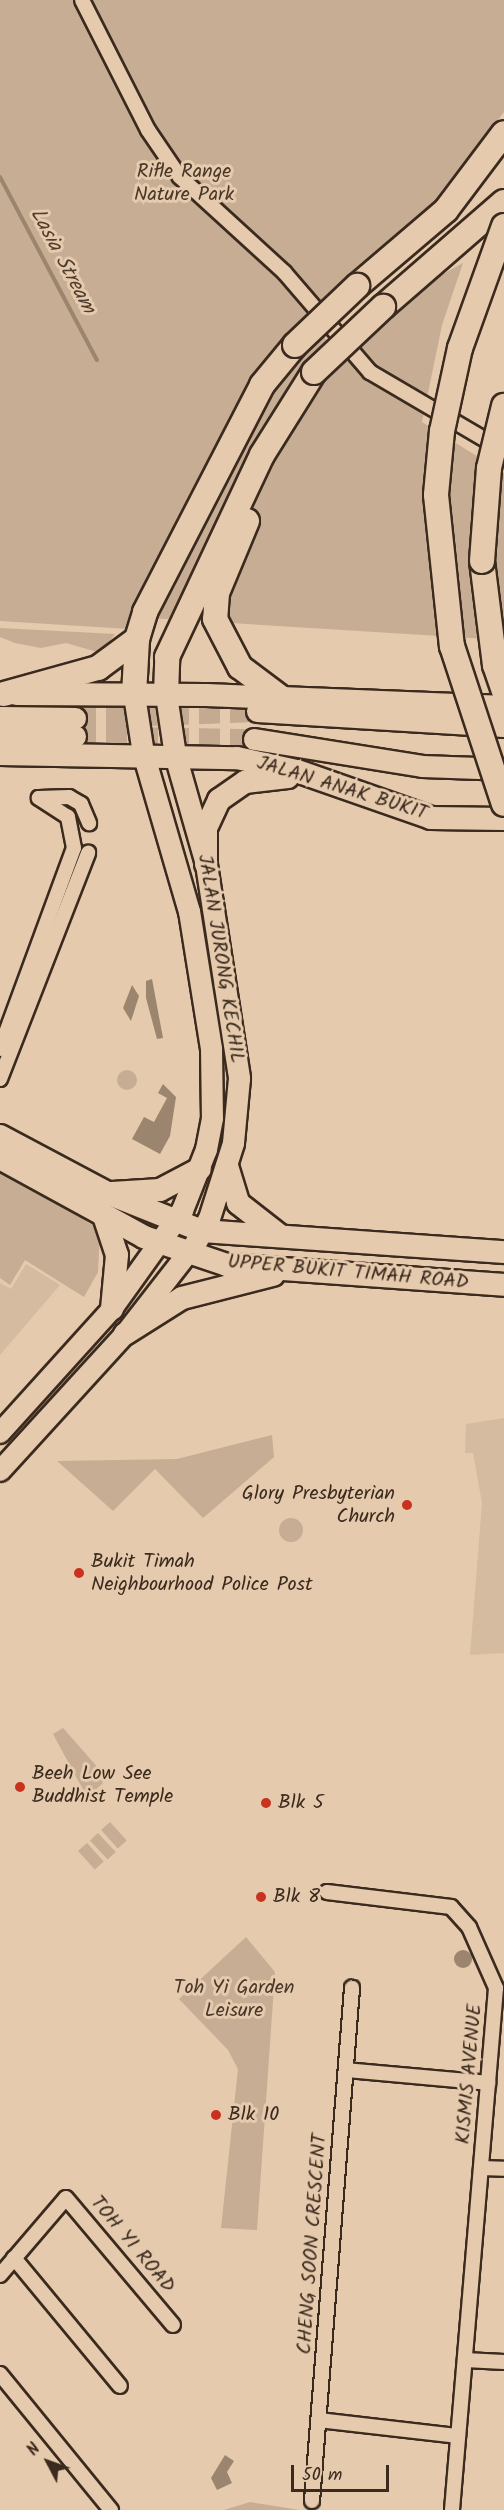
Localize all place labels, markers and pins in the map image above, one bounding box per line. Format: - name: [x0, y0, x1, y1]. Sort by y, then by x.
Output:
- place label: Glory Presbyterian Church: [242, 1482, 395, 1529]
- marker: Glory Presbyterian Church: [400, 1498, 414, 1512]
- place label: Bukit Timah Neighbourhood Police Post: [91, 1550, 313, 1597]
- marker: Bukit Timah Neighbourhood Police Post: [72, 1566, 86, 1580]
- place label: Beeh Low See Buddhist Temple: [32, 1763, 173, 1810]
- marker: Beeh Low See Buddhist Temple: [13, 1780, 27, 1794]
- place label: Blk 5: [278, 1791, 324, 1815]
- marker: Blk 5: [259, 1796, 273, 1810]
- place label: Blk 8: [273, 1885, 320, 1909]
- marker: Blk 8: [254, 1890, 268, 1904]
- place label: Blk 10: [228, 2103, 279, 2127]
- marker: Blk 10: [209, 2108, 223, 2122]

